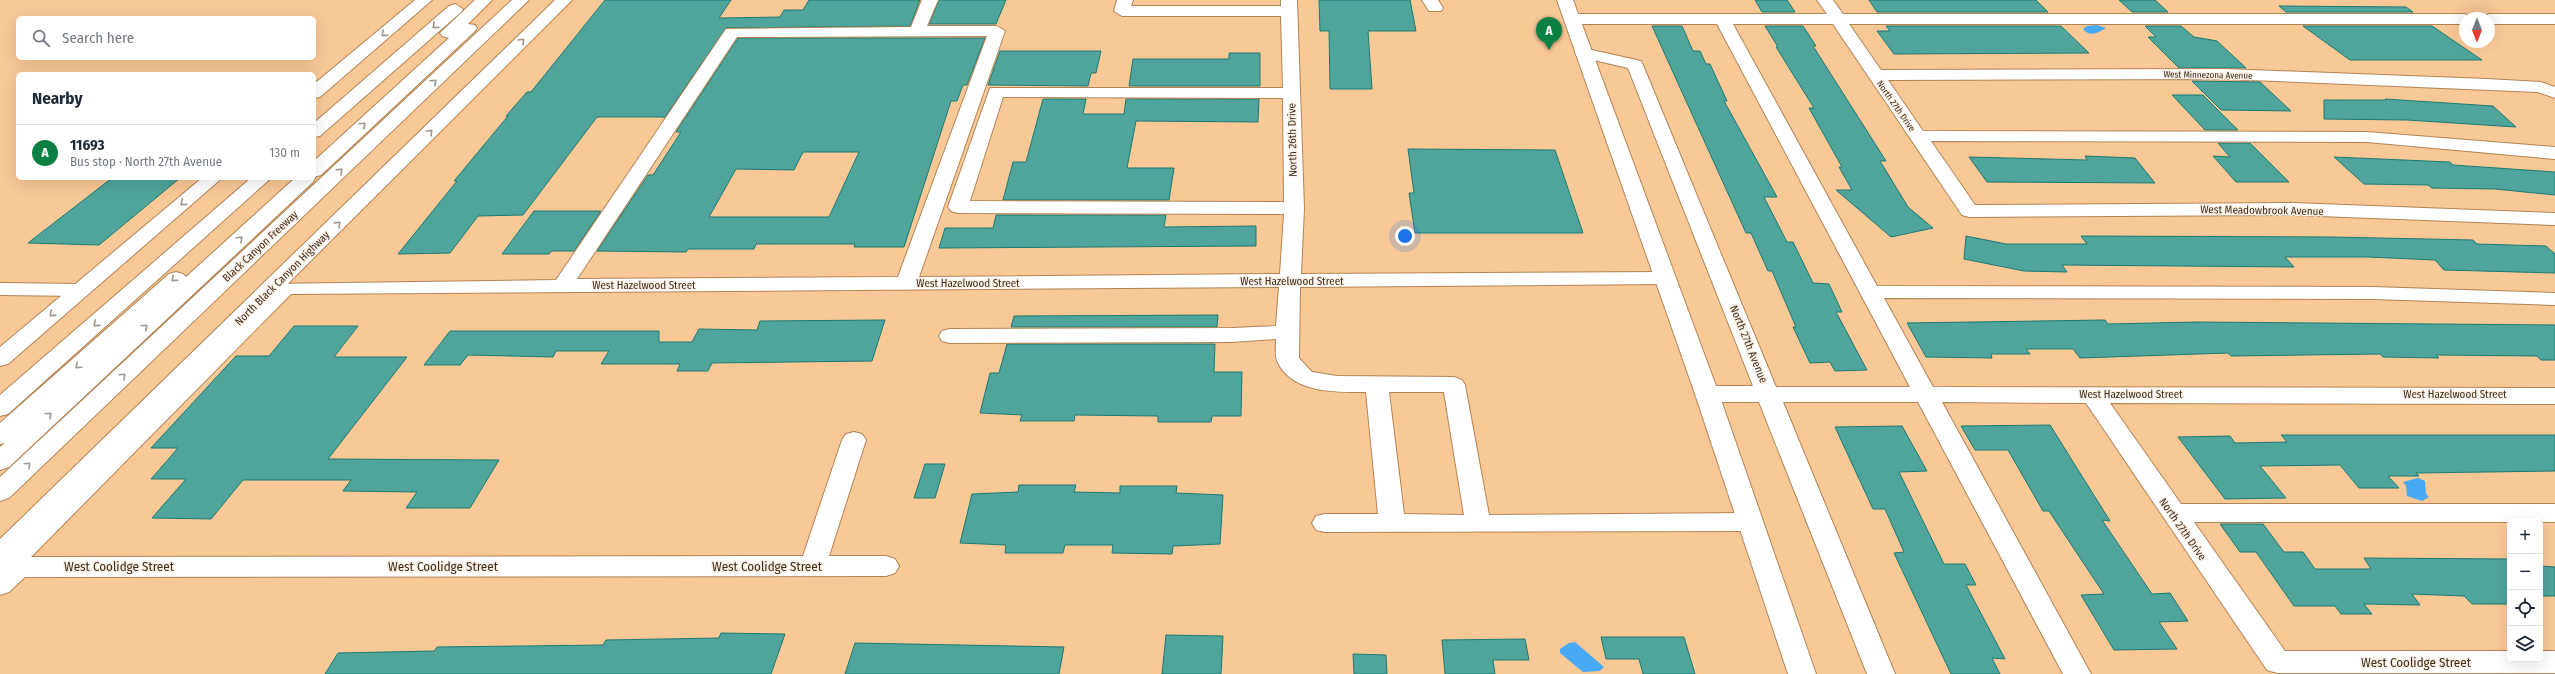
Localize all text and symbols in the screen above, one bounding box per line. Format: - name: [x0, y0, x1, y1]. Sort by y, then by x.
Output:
- north arrow: [2459, 12, 2495, 48]
- search box: [16, 16, 316, 60]
- pin: A: [1536, 17, 1562, 50]
- one-way arrow: [433, 21, 440, 28]
- icon: search: [30, 27, 52, 49]
- text: Search here: [62, 29, 134, 47]
- one-way arrow: [381, 30, 389, 37]
- one-way arrow: [517, 38, 525, 46]
- street label: West Minnezona Avenue: [2163, 69, 2253, 81]
- one-way arrow: [429, 79, 437, 87]
- street label: North 27th Drive: [1875, 79, 1917, 134]
- text: Nearby: [32, 88, 83, 109]
- street label: North 26th Drive: [1285, 103, 1300, 177]
- one-way arrow: [358, 123, 366, 130]
- one-way arrow: [425, 129, 433, 137]
- text: 11693: [70, 136, 105, 154]
- text: A: [41, 145, 49, 160]
- text: 130 m: [269, 145, 300, 160]
- text: Bus stop · North 27th Avenue: [70, 154, 222, 169]
- one-way arrow: [335, 169, 342, 176]
- one-way arrow: [180, 199, 188, 206]
- street label: West Meadowbrook Avenue: [2200, 203, 2324, 218]
- street label: Black Canyon Freeway: [220, 208, 301, 285]
- one-way arrow: [333, 221, 341, 229]
- your location: [1395, 226, 1415, 246]
- street label: North Black Canyon Highway: [232, 228, 332, 328]
- one-way arrow: [235, 236, 243, 244]
- one-way arrow: [172, 274, 179, 281]
- street label: West Hazelwood Street: [1240, 275, 1344, 288]
- street label: West Hazelwood Street: [916, 277, 1020, 290]
- street label: West Hazelwood Street: [592, 279, 696, 292]
- street label: North 27th Avenue: [1727, 303, 1770, 385]
- one-way arrow: [49, 310, 56, 317]
- one-way arrow: [93, 319, 101, 326]
- one-way arrow: [140, 324, 148, 332]
- one-way arrow: [75, 361, 83, 369]
- one-way arrow: [118, 373, 126, 380]
- street label: West Hazelwood Street: [2079, 388, 2183, 401]
- street label: West Hazelwood Street: [2403, 388, 2507, 401]
- one-way arrow: [44, 413, 52, 420]
- one-way arrow: [23, 462, 31, 470]
- street label: North 27th Drive: [2156, 496, 2209, 563]
- map controls: [2507, 518, 2543, 662]
- button: +: [2507, 518, 2543, 554]
- button: −: [2507, 554, 2543, 590]
- street label: West Coolidge Street: [64, 559, 175, 574]
- street label: West Coolidge Street: [388, 559, 499, 574]
- street label: West Coolidge Street: [712, 559, 823, 574]
- button: locate: [2507, 590, 2543, 626]
- button: layers: [2507, 626, 2543, 662]
- street label: West Coolidge Street: [2361, 655, 2472, 670]

